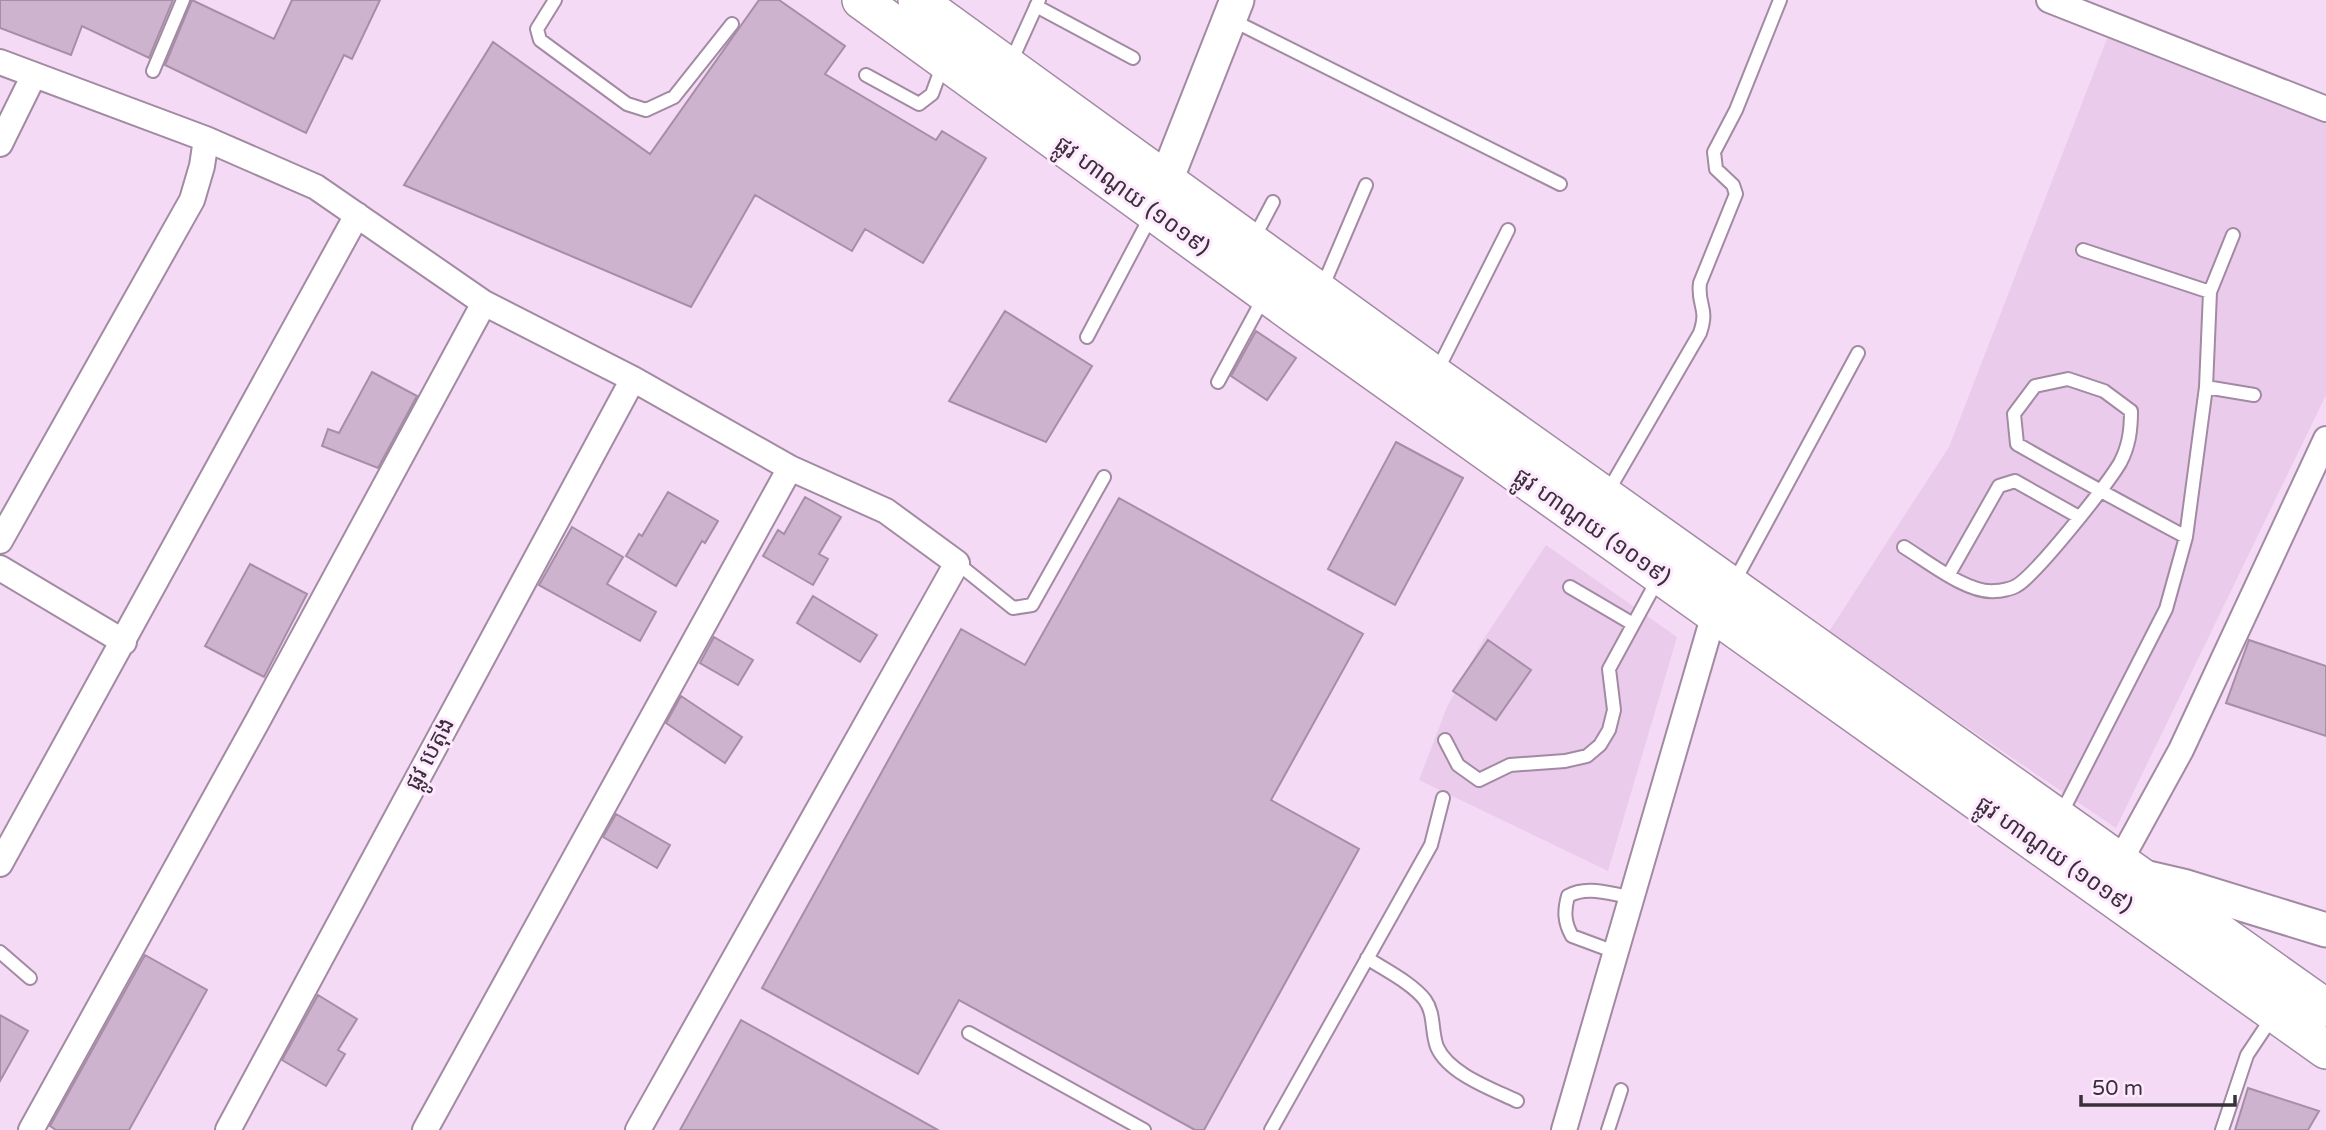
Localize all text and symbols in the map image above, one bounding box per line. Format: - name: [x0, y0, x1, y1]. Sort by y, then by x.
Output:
- street label: ផ្លូវ ហាណូយ (១០១៩): [1045, 130, 1215, 267]
- street label: ផ្លូវ ហាណូយ (១០១៩): [1504, 462, 1676, 597]
- street label: ផ្លូវ បេតុង: [399, 713, 467, 798]
- street label: ផ្លូវ ហាណូយ (១០១៩): [1966, 790, 2138, 925]
- scale bar: [2081, 1064, 2235, 1108]
- text: 50 m: [2092, 1076, 2143, 1101]

